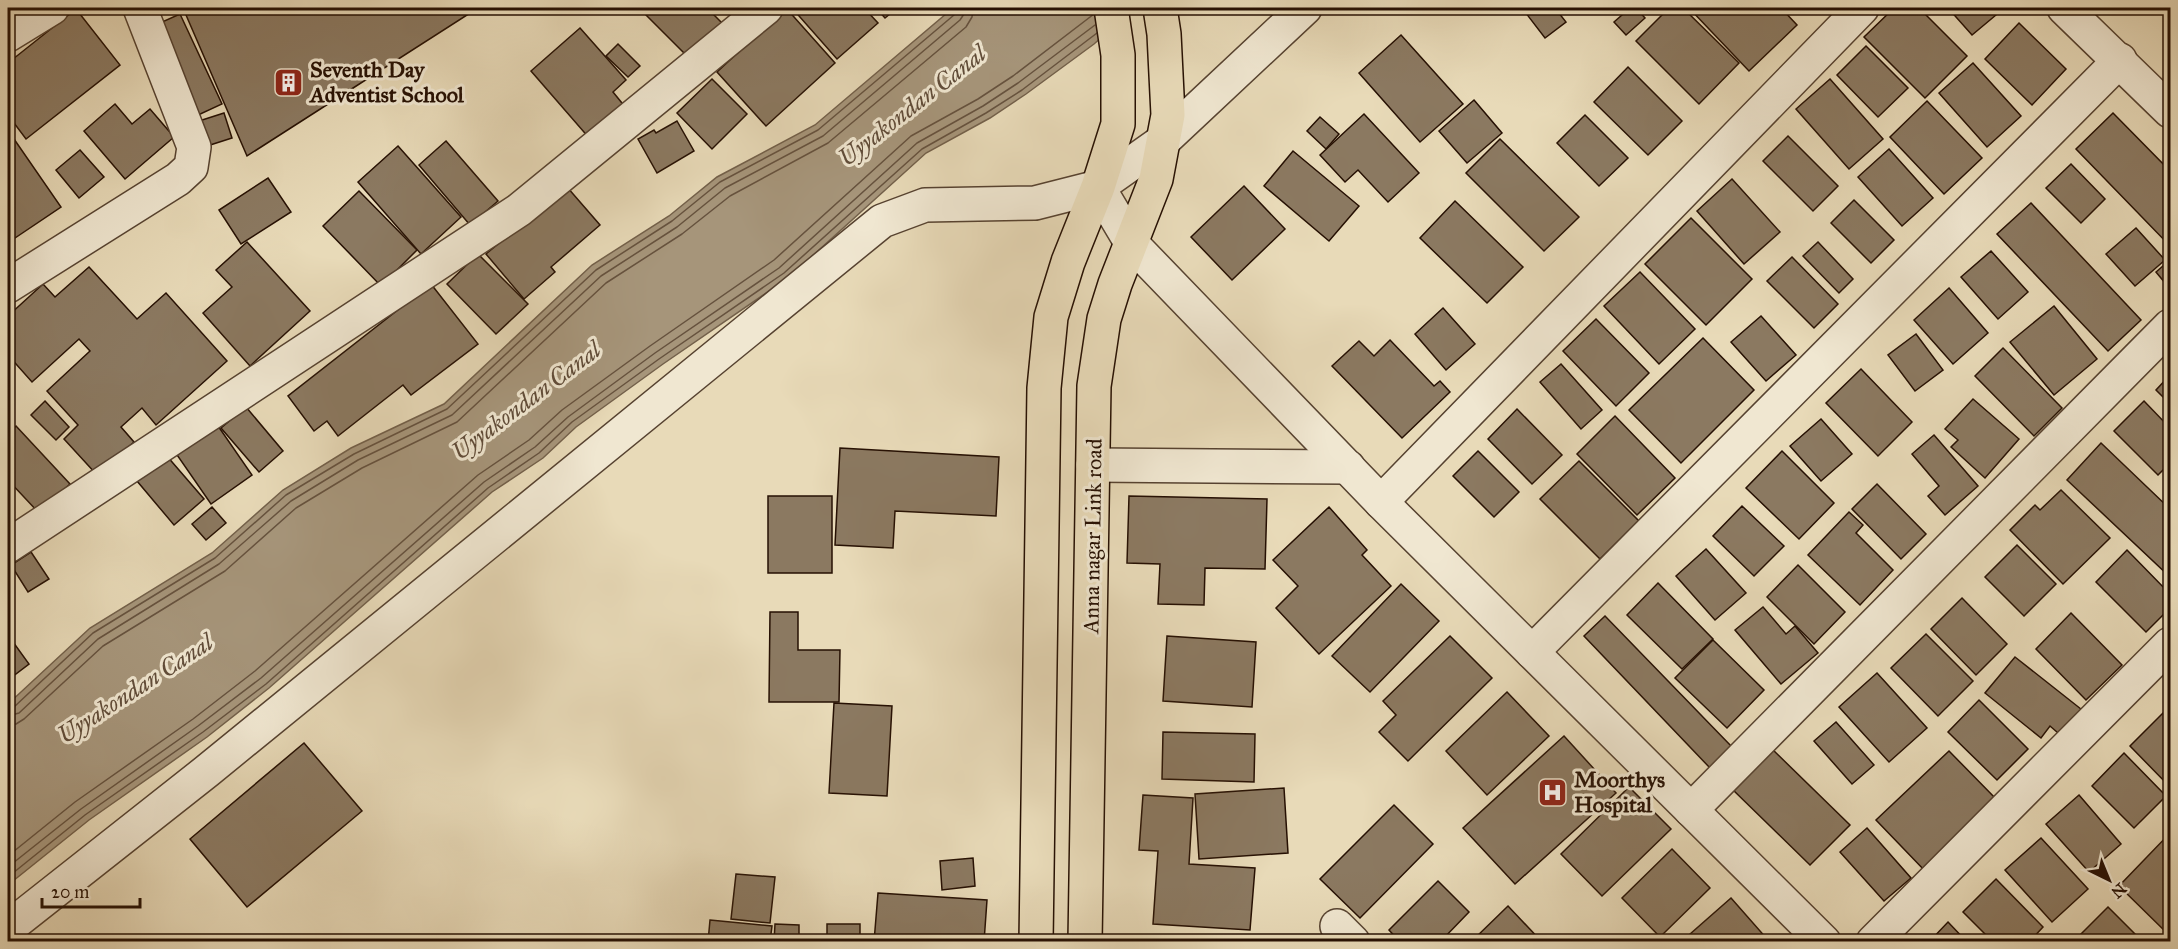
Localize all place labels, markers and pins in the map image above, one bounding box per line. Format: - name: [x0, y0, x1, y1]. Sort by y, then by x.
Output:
- place label: Seventh Day Adventist School: [308, 56, 465, 108]
- building icon: Seventh Day Adventist School: [273, 66, 305, 98]
- place label: Moorthys Hospital: [1574, 766, 1665, 818]
- hospital icon: Moorthys Hospital: [1537, 776, 1569, 808]

